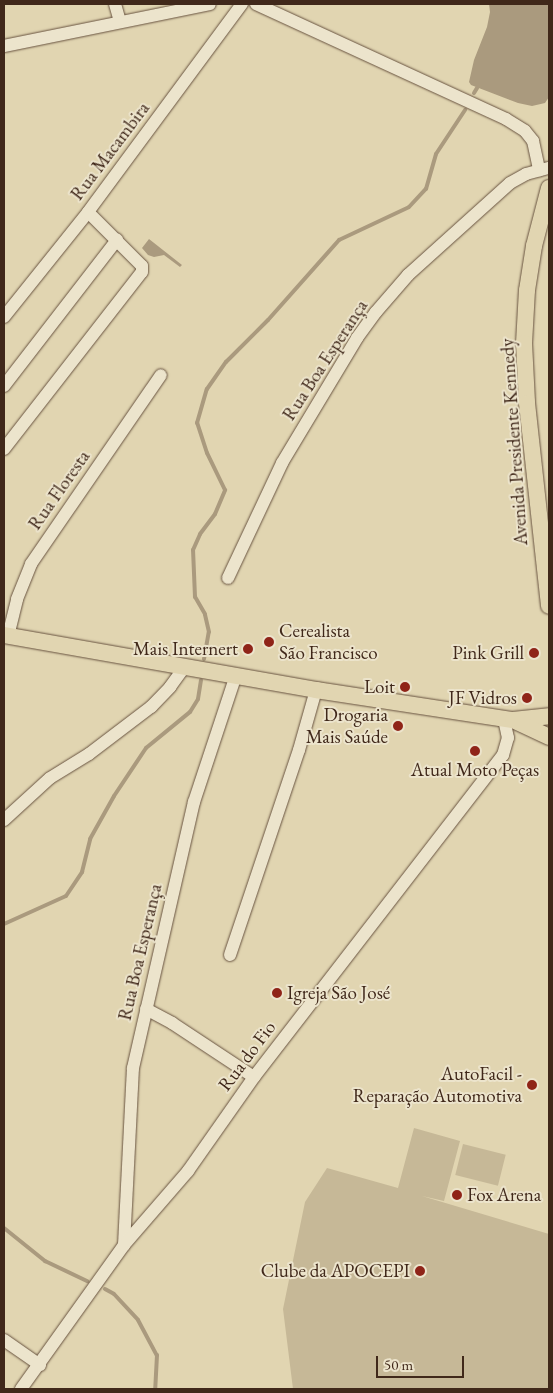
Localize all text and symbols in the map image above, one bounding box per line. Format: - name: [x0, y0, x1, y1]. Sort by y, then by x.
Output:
- street label: Rua Macambira: [66, 97, 154, 205]
- street label: Rua Boa Esperança: [277, 295, 373, 425]
- street label: Avenida Presidente Kennedy: [495, 338, 533, 546]
- street label: Rua Floresta: [23, 446, 95, 534]
- place label: Cerealista São Francisco: [279, 620, 378, 664]
- marker: Cerealista São Francisco: [263, 636, 275, 648]
- place label: Mais Internert: [133, 638, 238, 660]
- place label: Pink Grill: [452, 642, 524, 664]
- marker: Mais Internert: [242, 643, 254, 655]
- marker: Pink Grill: [528, 647, 540, 659]
- place label: Loit: [364, 676, 395, 698]
- marker: Loit: [399, 681, 411, 693]
- place label: JF Vidros: [448, 687, 517, 709]
- marker: JF Vidros: [521, 692, 533, 704]
- place label: Drogaria Mais Saúde: [306, 704, 388, 748]
- marker: Drogaria Mais Saúde: [392, 720, 404, 732]
- marker: Atual Moto Peças: [469, 745, 481, 757]
- place label: Atual Moto Peças: [411, 759, 539, 781]
- street label: Rua Boa Esperança: [113, 881, 167, 1023]
- place label: Igreja São José: [287, 982, 390, 1004]
- marker: Igreja São José: [271, 987, 283, 999]
- street label: Rua do Fio: [213, 1017, 281, 1095]
- place label: AutoFacil - Reparação Automotiva: [353, 1063, 522, 1107]
- marker: AutoFacil - Reparação Automotiva: [526, 1079, 538, 1091]
- place label: Fox Arena: [467, 1184, 541, 1206]
- marker: Fox Arena: [451, 1189, 463, 1201]
- place label: Clube da APOCEPI: [261, 1260, 410, 1282]
- marker: Clube da APOCEPI: [414, 1265, 426, 1277]
- scale bar: [378, 1346, 466, 1378]
- text: 50 m: [384, 1355, 413, 1374]

